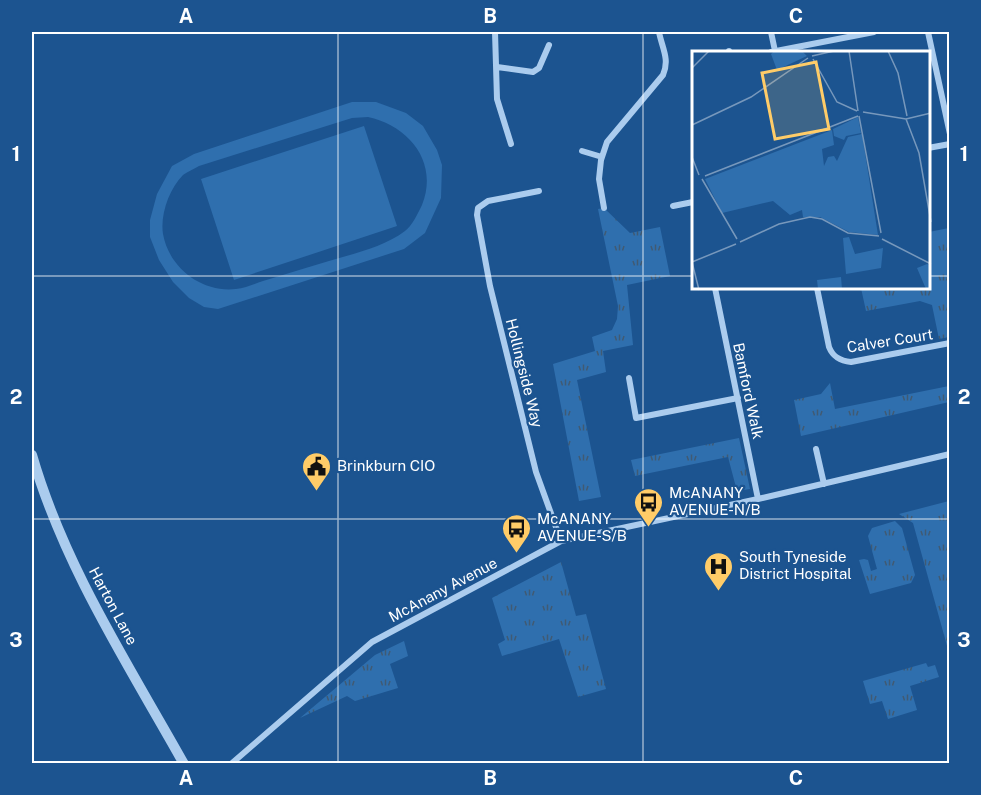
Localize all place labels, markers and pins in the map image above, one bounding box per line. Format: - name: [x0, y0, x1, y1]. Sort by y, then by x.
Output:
- public building icon: Brinkburn CIO: [300, 450, 332, 492]
- place label: Brinkburn CIO: [337, 457, 435, 474]
- place label: McANANY AVENUE-N/B: [669, 484, 760, 518]
- bus stop icon: McANANY AVENUE-N/B: [632, 486, 664, 528]
- place label: McANANY AVENUE-S/B: [537, 510, 627, 544]
- bus stop icon: McANANY AVENUE-S/B: [500, 512, 532, 554]
- place label: South Tyneside District Hospital: [739, 548, 852, 582]
- hospital icon: South Tyneside District Hospital: [702, 550, 734, 592]

